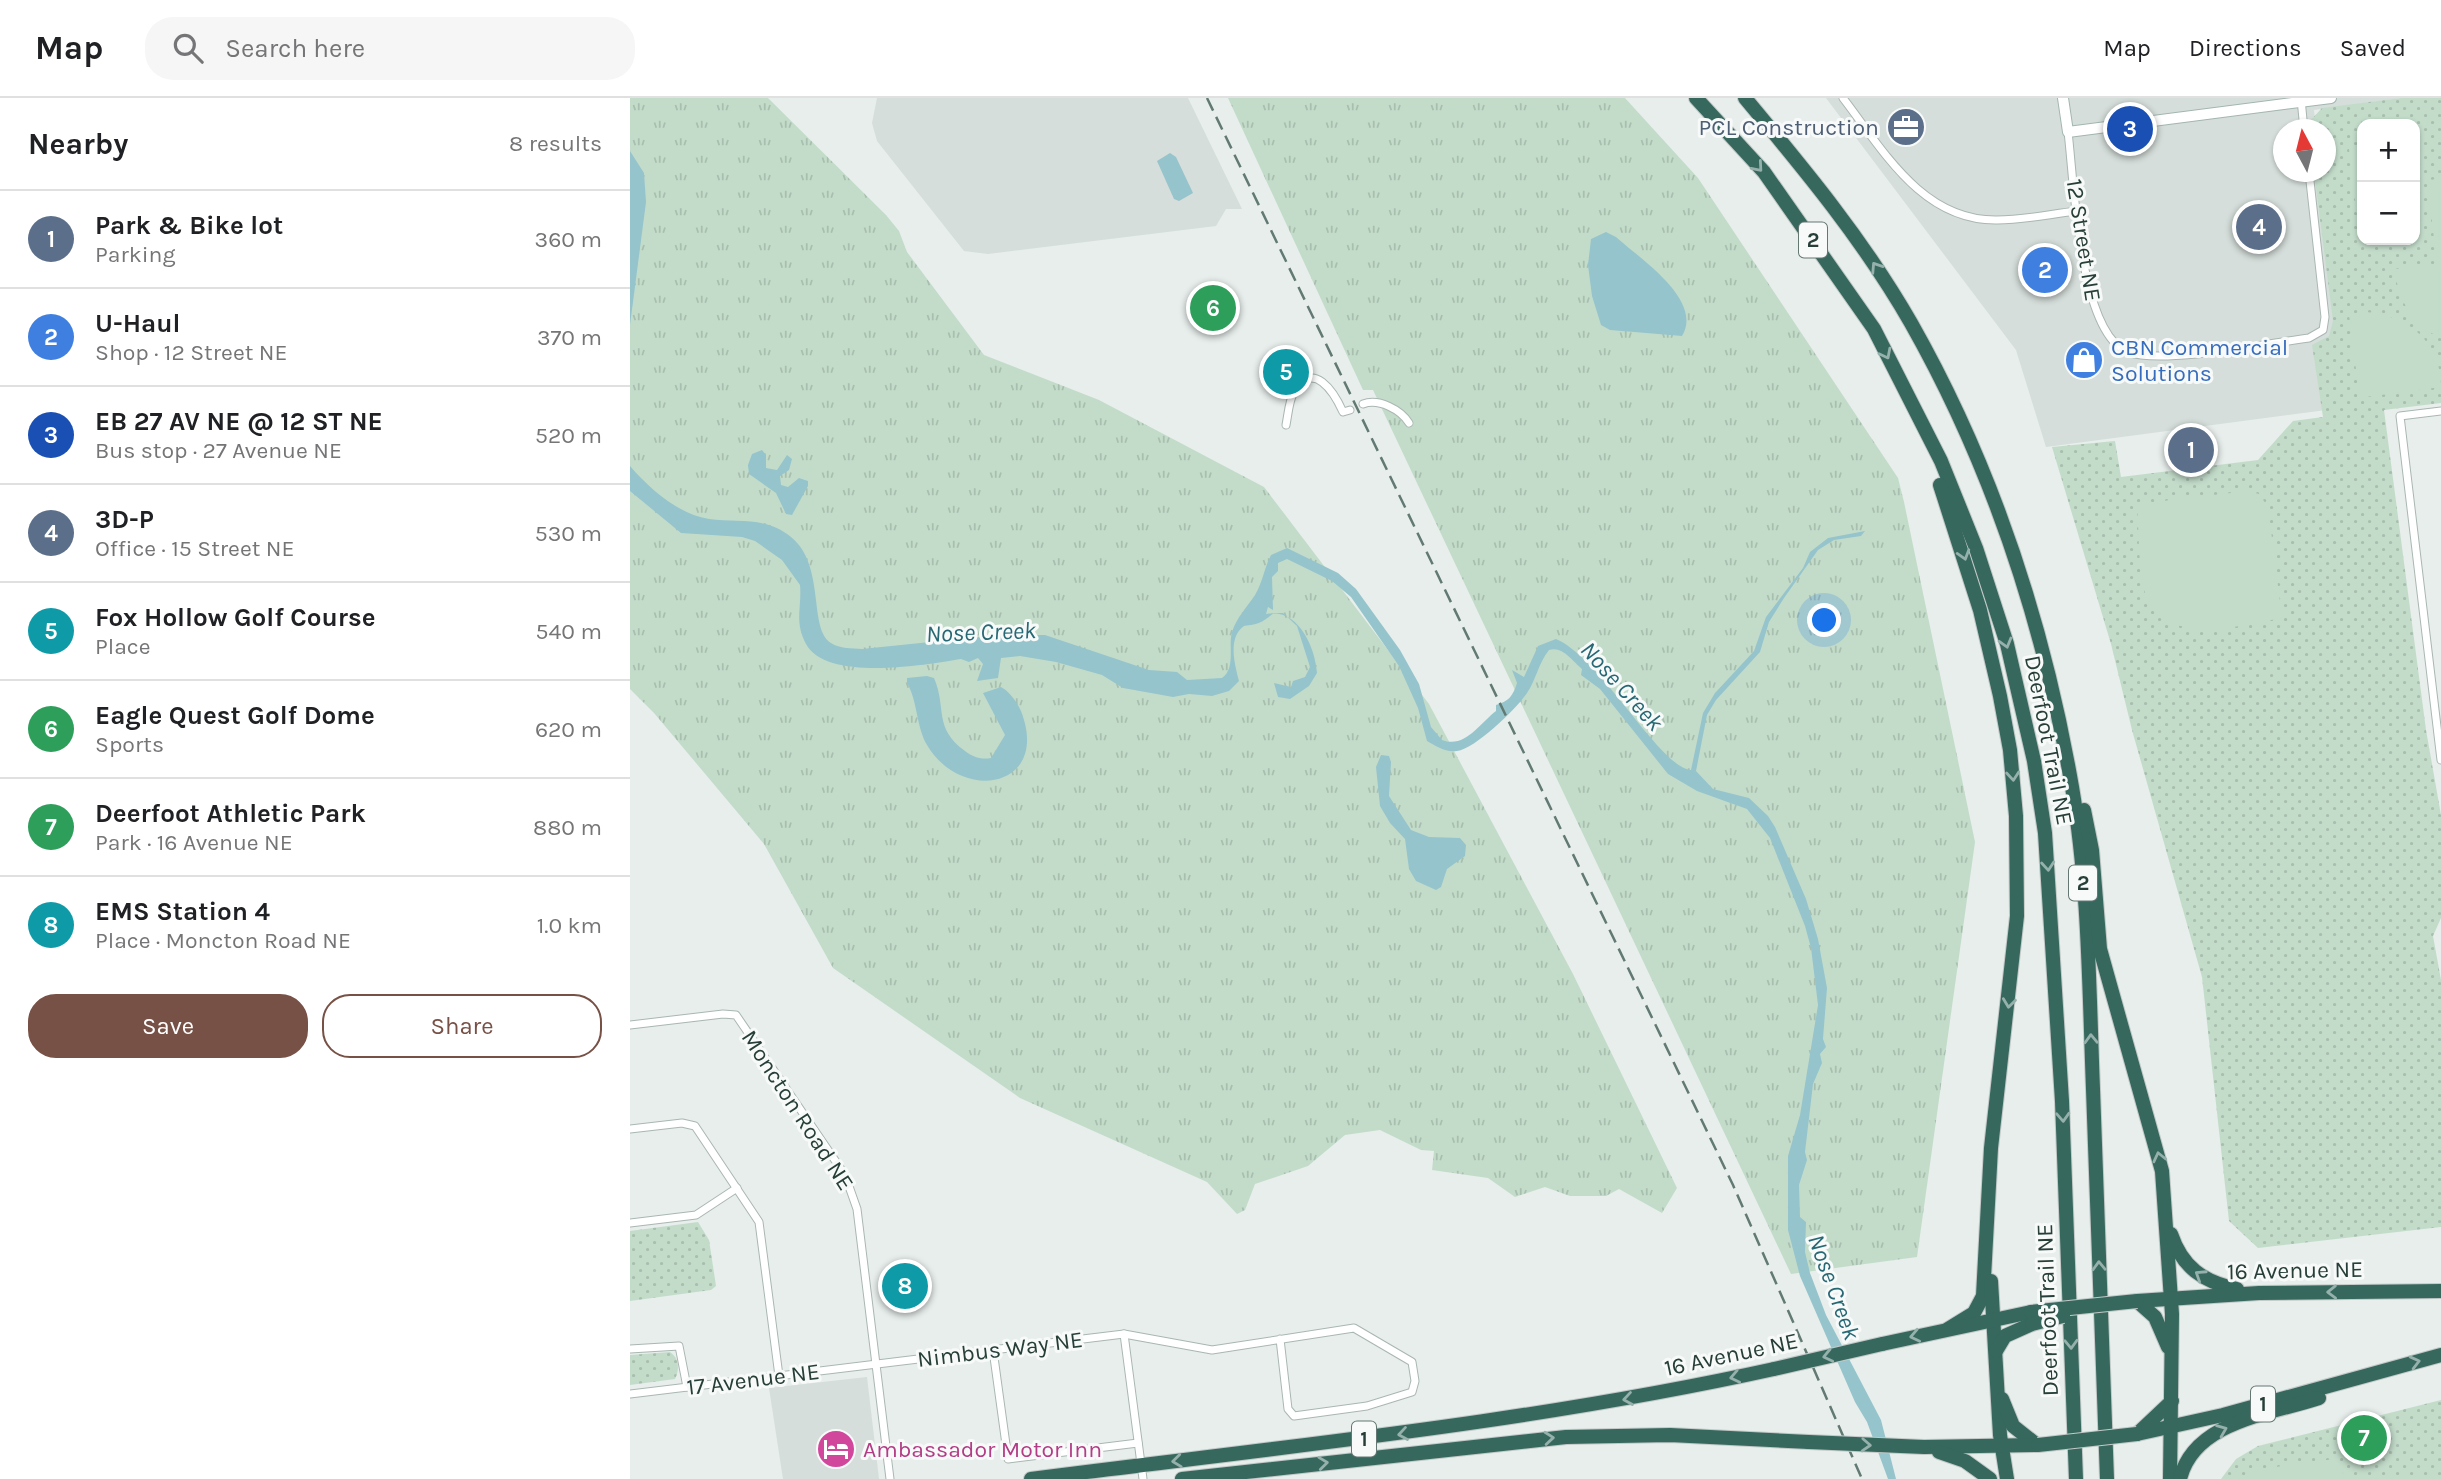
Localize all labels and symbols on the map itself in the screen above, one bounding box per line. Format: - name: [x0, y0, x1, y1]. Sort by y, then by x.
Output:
- pin: 3: [2107, 103, 2153, 155]
- office icon: PCL Construction: [1885, 106, 1927, 148]
- place label: PCL Construction: [1699, 114, 1879, 141]
- north arrow: [2273, 119, 2336, 182]
- one-way arrow: [1750, 159, 1762, 172]
- street label: 12 Street NE: [2061, 177, 2107, 303]
- pin: 4: [2236, 201, 2282, 253]
- road number: 2: [1799, 222, 1827, 258]
- pin: 2: [2022, 244, 2068, 296]
- one-way arrow: [1871, 262, 1884, 275]
- pin: 6: [1190, 282, 1236, 334]
- place label: CBN Commercial Solutions: [2111, 334, 2288, 387]
- shop icon: CBN Commercial Solutions: [2063, 339, 2105, 381]
- pin: 5: [1263, 346, 1309, 398]
- one-way arrow: [1878, 347, 1892, 359]
- pin: 1: [2168, 424, 2214, 476]
- one-way arrow: [1955, 548, 1970, 560]
- your location: [1807, 603, 1841, 637]
- water label: Nose Creek: [926, 616, 1037, 648]
- water label: Nose Creek: [1575, 636, 1670, 737]
- one-way arrow: [1998, 636, 2013, 648]
- street label: Deerfoot Trail NE: [2019, 653, 2078, 827]
- one-way arrow: [2005, 771, 2020, 782]
- one-way arrow: [2040, 861, 2055, 872]
- road number: 2: [2069, 866, 2097, 900]
- one-way arrow: [2001, 997, 2016, 1009]
- street label: Moncton Road NE: [736, 1025, 859, 1195]
- one-way arrow: [2084, 1033, 2099, 1044]
- one-way arrow: [2055, 1111, 2070, 1122]
- one-way arrow: [2152, 1151, 2167, 1163]
- street label: Deerfoot Trail NE: [2031, 1223, 2064, 1397]
- water label: Nose Creek: [1802, 1230, 1866, 1344]
- street label: 16 Avenue NE: [2227, 1256, 2363, 1285]
- pin: 8: [882, 1260, 928, 1312]
- one-way arrow: [2091, 1261, 2107, 1271]
- one-way arrow: [2195, 1270, 2208, 1283]
- one-way arrow: [2326, 1284, 2337, 1300]
- street label: Nimbus Way NE: [916, 1326, 1084, 1373]
- street label: 16 Avenue NE: [1662, 1327, 1800, 1382]
- one-way arrow: [1909, 1328, 1921, 1343]
- one-way arrow: [2063, 1339, 2079, 1350]
- one-way arrow: [1822, 1348, 1834, 1362]
- one-way arrow: [2409, 1356, 2421, 1370]
- street label: 17 Avenue NE: [685, 1358, 821, 1401]
- one-way arrow: [1729, 1369, 1741, 1384]
- road number: 1: [2251, 1386, 2275, 1422]
- one-way arrow: [1622, 1391, 1634, 1406]
- pin: 7: [2341, 1412, 2387, 1464]
- road number: 1: [1352, 1422, 1376, 1456]
- one-way arrow: [2216, 1425, 2228, 1439]
- one-way arrow: [1397, 1426, 1409, 1441]
- hotel icon: Ambassador Motor Inn: [815, 1428, 857, 1470]
- one-way arrow: [1544, 1431, 1555, 1446]
- place label: Ambassador Motor Inn: [863, 1436, 1102, 1463]
- one-way arrow: [1861, 1438, 1872, 1453]
- one-way arrow: [1172, 1453, 1183, 1468]
- one-way arrow: [1317, 1455, 1328, 1470]

